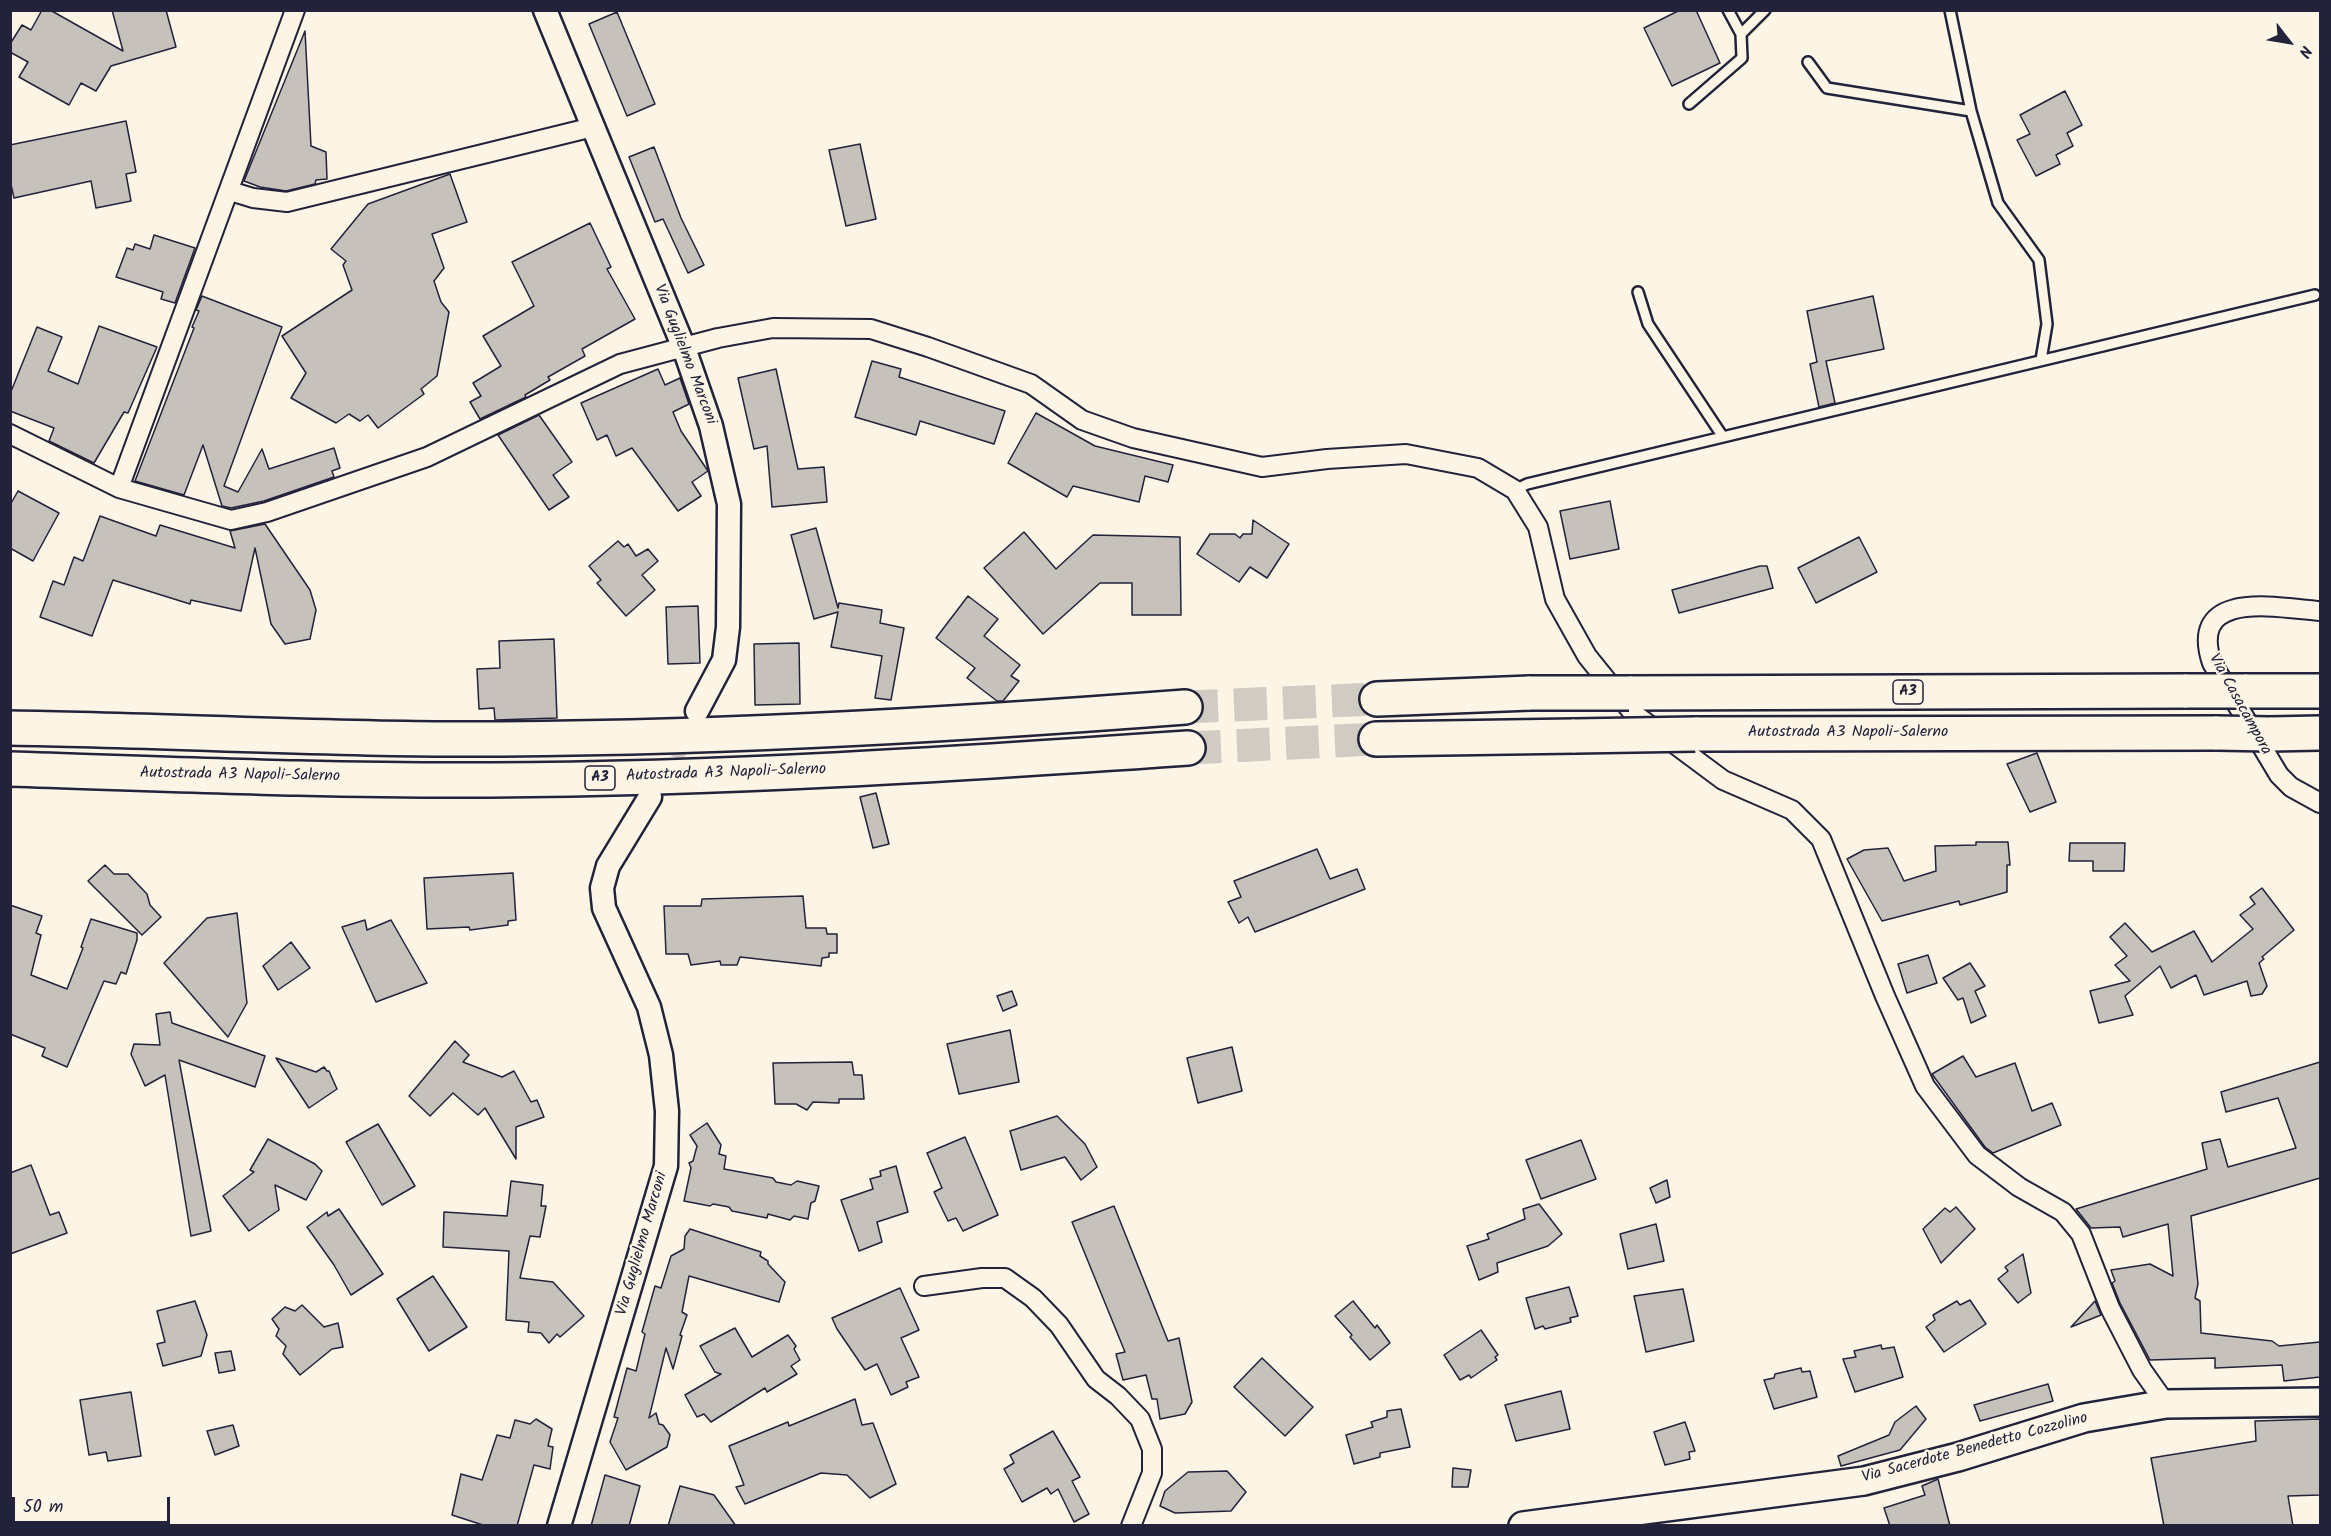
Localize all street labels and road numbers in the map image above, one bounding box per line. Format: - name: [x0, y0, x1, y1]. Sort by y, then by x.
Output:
- street label: Via Guglielmo Marconi: [648, 282, 720, 428]
- street label: Via Casacampora: [2203, 651, 2275, 759]
- road number: A3: [1893, 680, 1923, 704]
- street label: Autostrada A3 Napoli-Salerno: [1748, 723, 1948, 743]
- street label: Autostrada A3 Napoli-Salerno: [626, 761, 826, 787]
- street label: Autostrada A3 Napoli-Salerno: [140, 765, 340, 787]
- road number: A3: [585, 766, 615, 790]
- street label: Via Guglielmo Marconi: [613, 1170, 673, 1318]
- street label: Via Sacerdote Benedetto Cozzolino: [1860, 1410, 2090, 1488]

